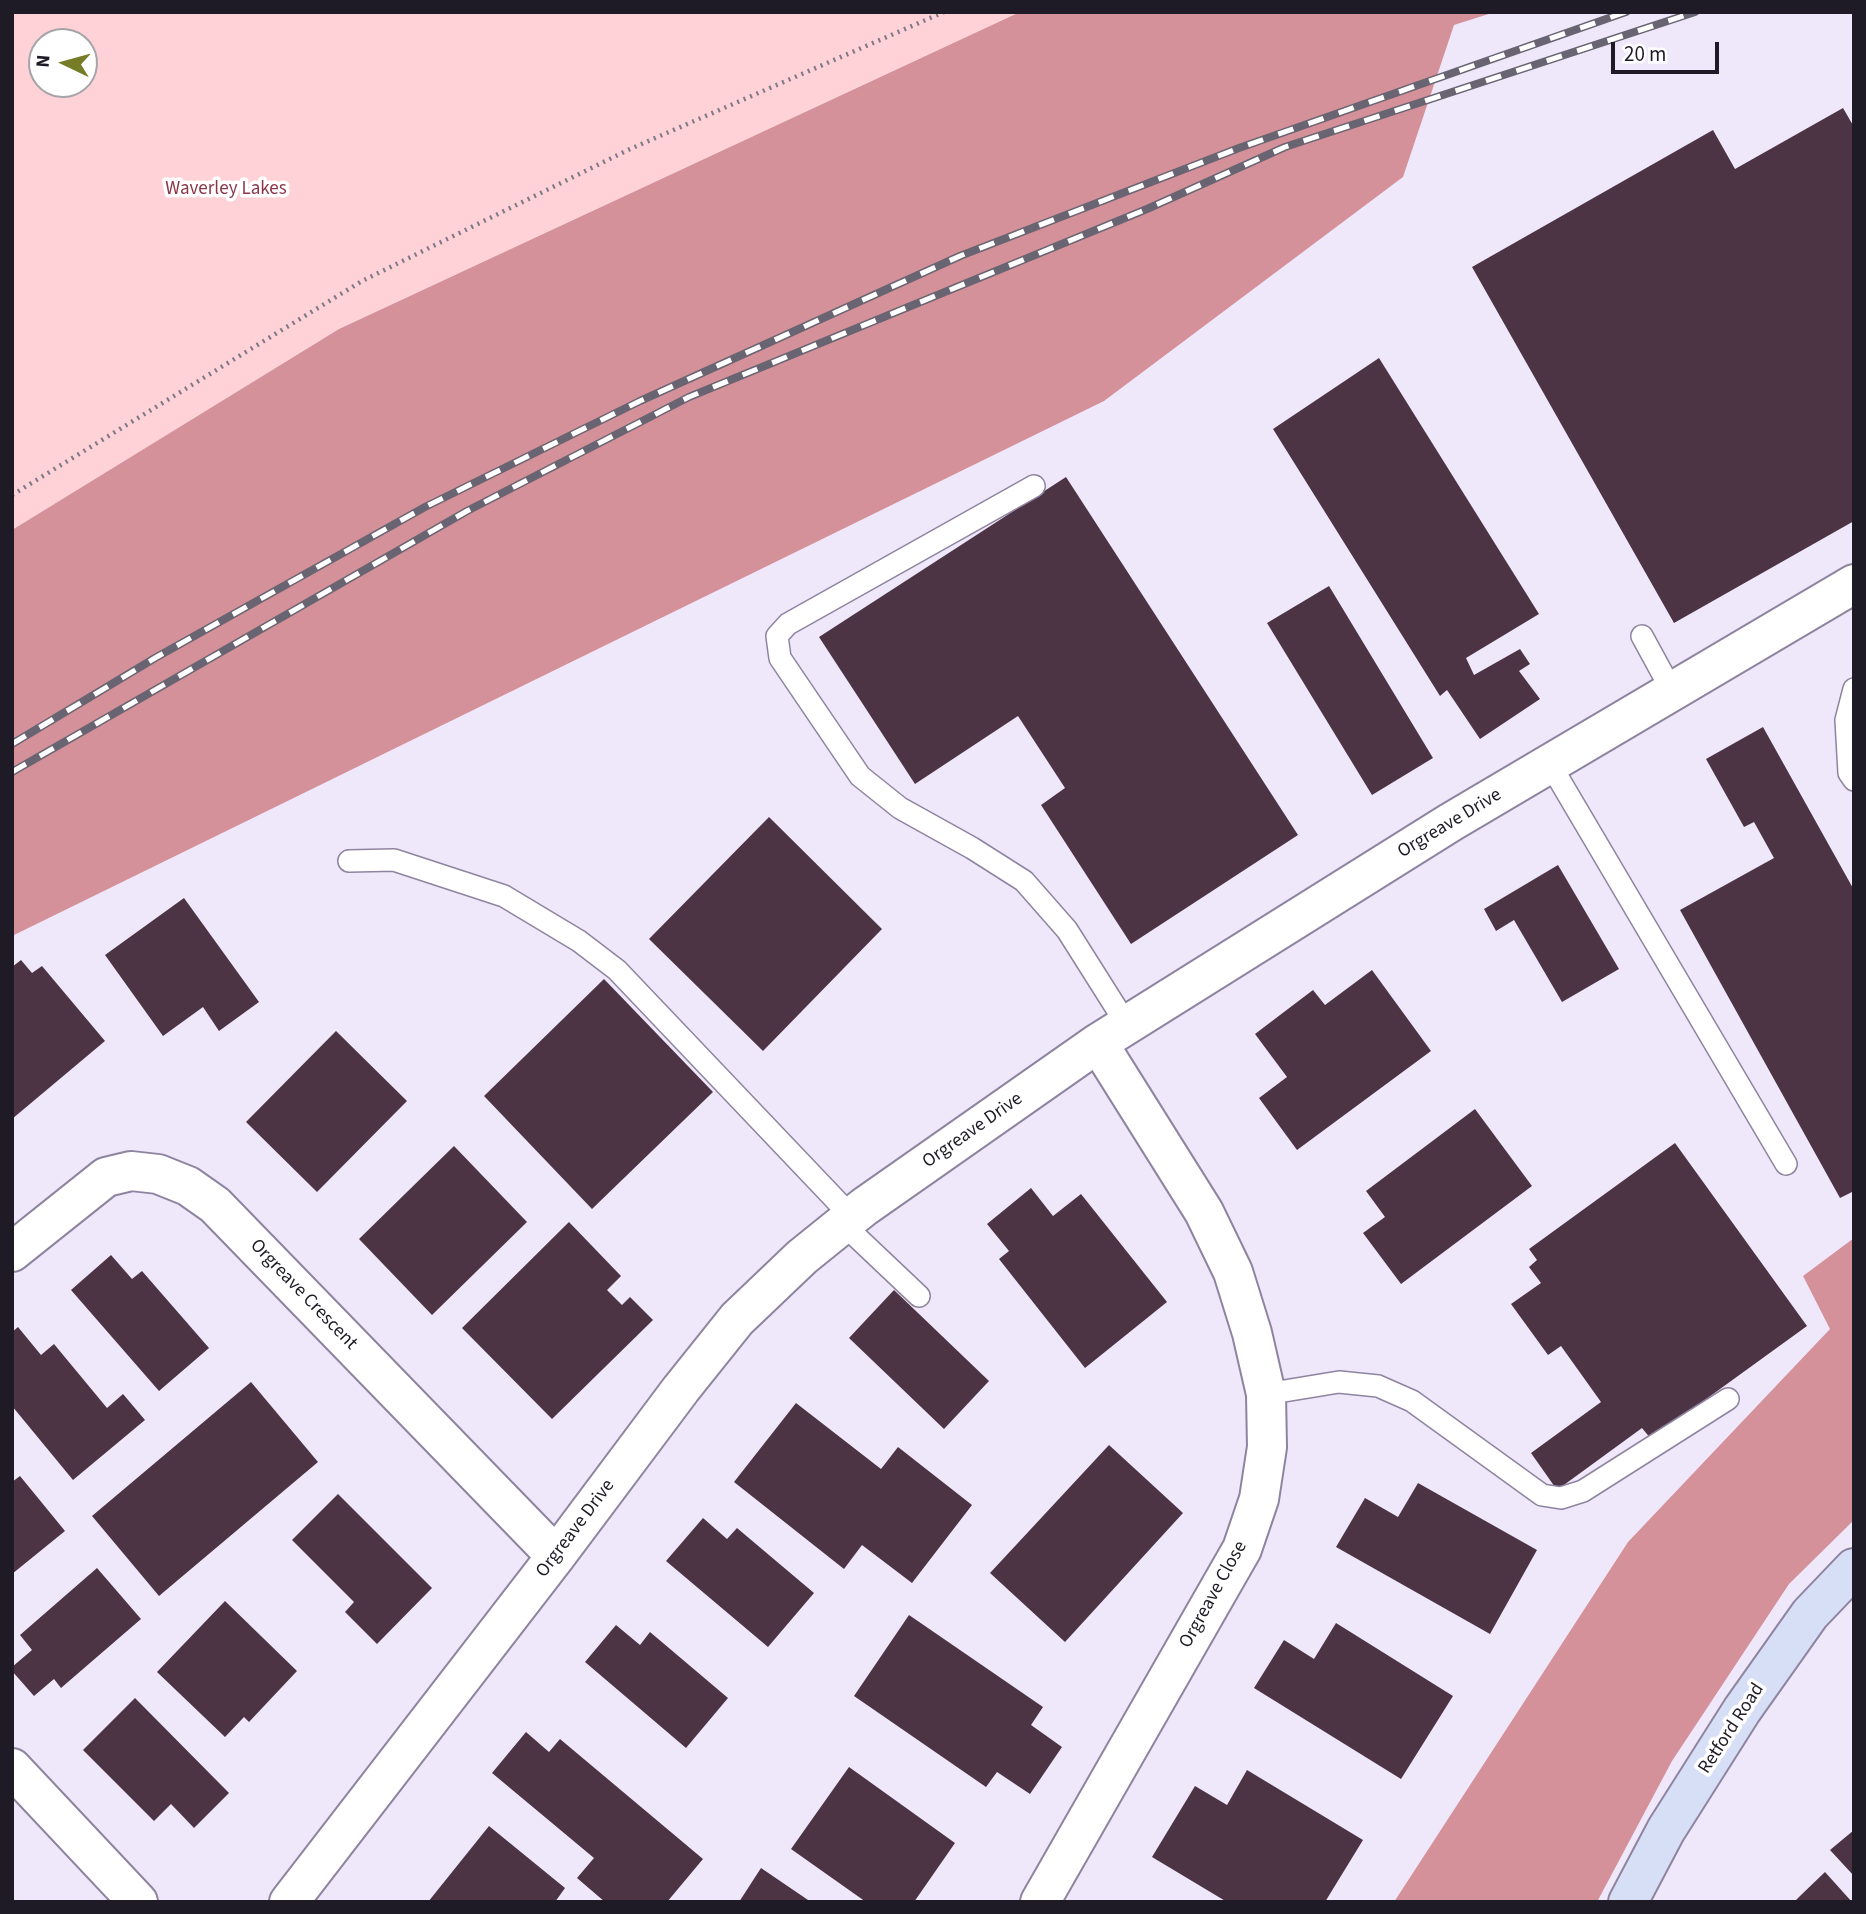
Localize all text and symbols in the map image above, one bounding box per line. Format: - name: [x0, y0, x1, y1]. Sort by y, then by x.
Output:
- north arrow: [28, 28, 98, 98]
- scale bar: [1614, 28, 1722, 72]
- text: 20 m: [1624, 39, 1666, 69]
- text: N: [30, 54, 58, 69]
- park label: Waverley Lakes: [165, 179, 287, 201]
- street label: Orgreave Drive: [1394, 784, 1506, 864]
- street label: Orgreave Drive: [919, 1088, 1027, 1174]
- street label: Orgreave Crescent: [244, 1235, 362, 1355]
- street label: Orgreave Drive: [532, 1475, 620, 1583]
- street label: Orgreave Close: [1175, 1537, 1253, 1653]
- street label: Retford Road: [1694, 1679, 1770, 1779]

